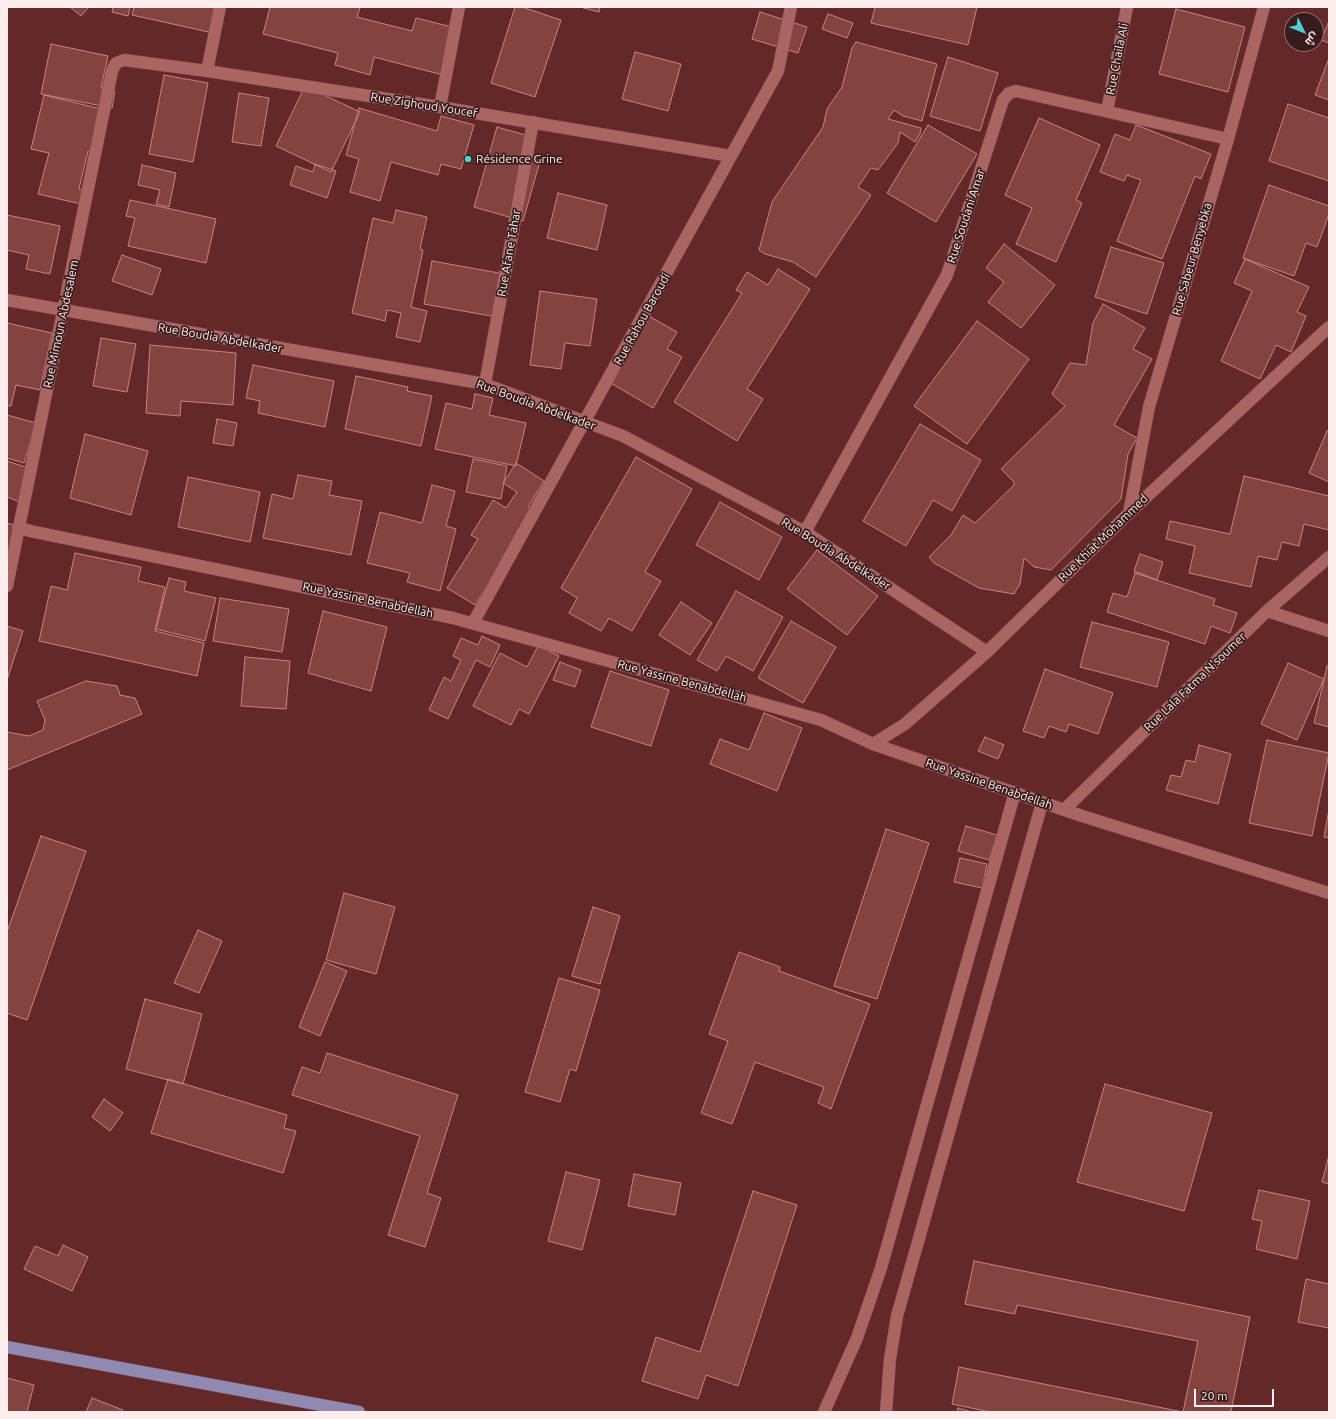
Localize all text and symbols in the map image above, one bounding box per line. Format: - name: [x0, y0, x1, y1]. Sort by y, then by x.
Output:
- north arrow: [1284, 12, 1324, 52]
- street label: Rue Chaila Ali: [1103, 22, 1131, 96]
- text: ش: [1303, 30, 1321, 49]
- street label: Rue Zighoud Youcef: [370, 89, 478, 121]
- place label: Résidence Grine: [476, 152, 563, 166]
- marker: Résidence Grine: [463, 154, 473, 164]
- street label: Rue Soudani Amar: [944, 167, 988, 265]
- street label: Rue Sabeur Benyebka: [1169, 201, 1215, 317]
- street label: Rue Afane Tahar: [494, 208, 524, 298]
- street label: Rue Mimoun Abdesalem: [40, 259, 82, 389]
- street label: Rue Rahou Baroudi: [611, 270, 673, 368]
- street label: Rue Boudia Abdelkader: [157, 320, 283, 356]
- street label: Rue Boudia Abdelkader: [474, 377, 598, 433]
- street label: Rue Khiat Mohammed: [1055, 491, 1151, 585]
- street label: Rue Boudia Abdelkader: [779, 514, 893, 594]
- street label: Rue Yassine Benabdellah: [301, 579, 435, 621]
- street label: Rue Lala Fatma N'soumer: [1141, 630, 1249, 734]
- street label: Rue Yassine Benabdellah: [616, 657, 748, 705]
- street label: Rue Yassine Benabdellah: [924, 756, 1054, 812]
- scale bar: [1196, 1381, 1276, 1407]
- text: 20 m: [1201, 1389, 1228, 1402]

